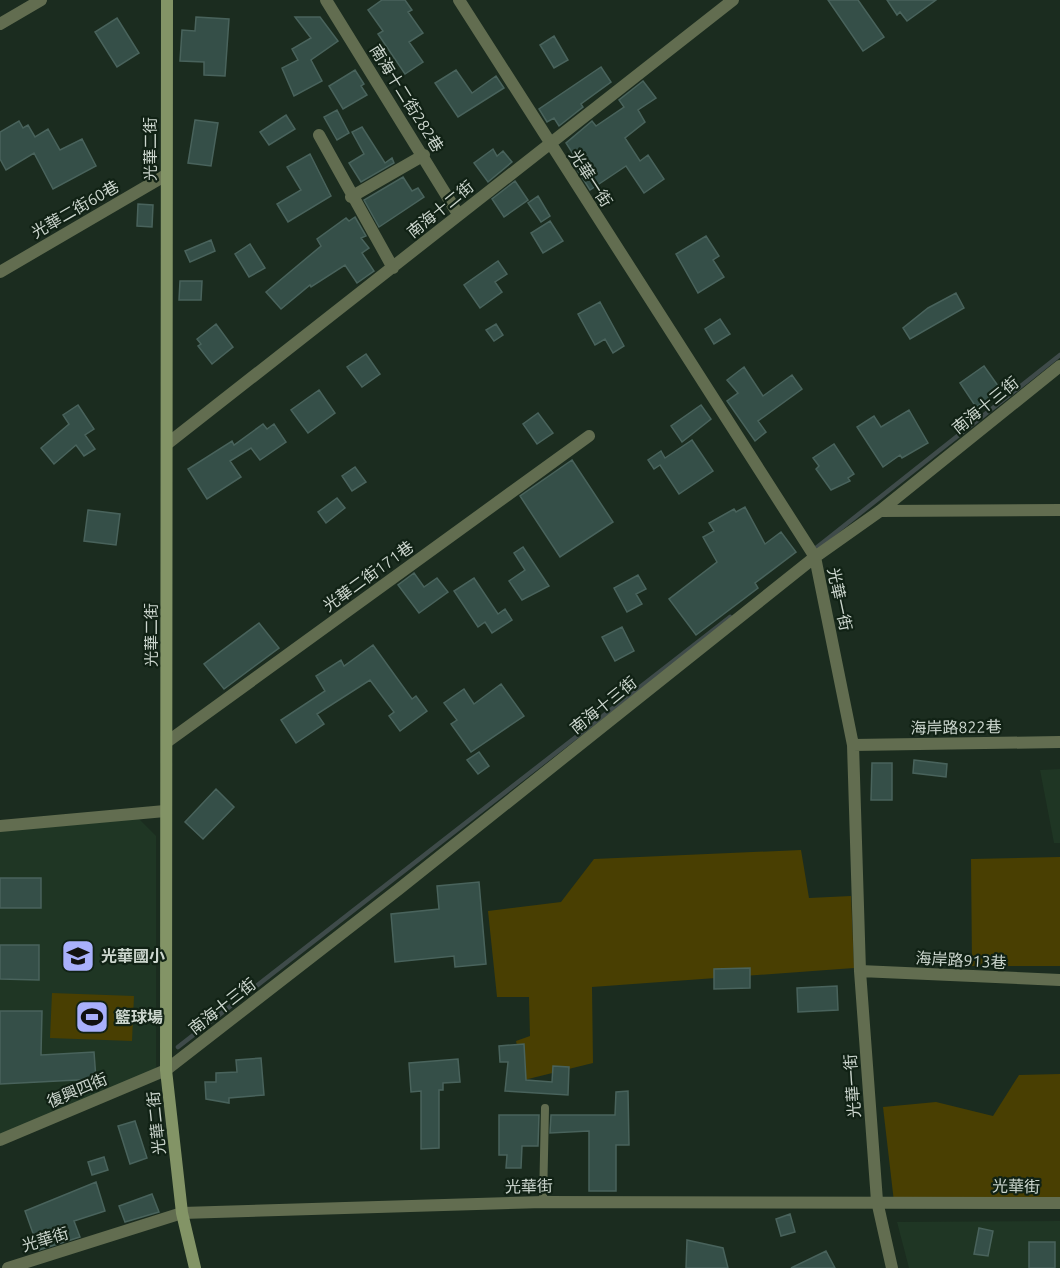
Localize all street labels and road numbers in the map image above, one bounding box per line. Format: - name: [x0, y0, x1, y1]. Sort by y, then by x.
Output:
- street label: 南海十二街282巷: [367, 41, 447, 155]
- street label: 光華二街: [141, 117, 159, 181]
- street label: 光華一街: [566, 146, 616, 210]
- street label: 光華二街60巷: [28, 177, 122, 241]
- street label: 南海十二街: [403, 177, 477, 241]
- street label: 南海十三街: [948, 373, 1022, 437]
- street label: 光華二街171巷: [319, 537, 417, 615]
- street label: 光華一街: [825, 566, 855, 632]
- street label: 光華二街: [142, 603, 160, 667]
- street label: 南海十三街: [566, 673, 640, 737]
- street label: 海岸路822巷: [910, 717, 1002, 737]
- street label: 海岸路913巷: [915, 949, 1007, 971]
- street label: 南海十三街: [185, 974, 259, 1038]
- street label: 光華一街: [841, 1053, 863, 1119]
- street label: 復興四街: [44, 1069, 110, 1111]
- street label: 光華二街: [144, 1090, 168, 1156]
- street label: 光華街: [505, 1177, 553, 1195]
- street label: 光華街: [992, 1177, 1040, 1195]
- street label: 光華街: [19, 1223, 71, 1255]

